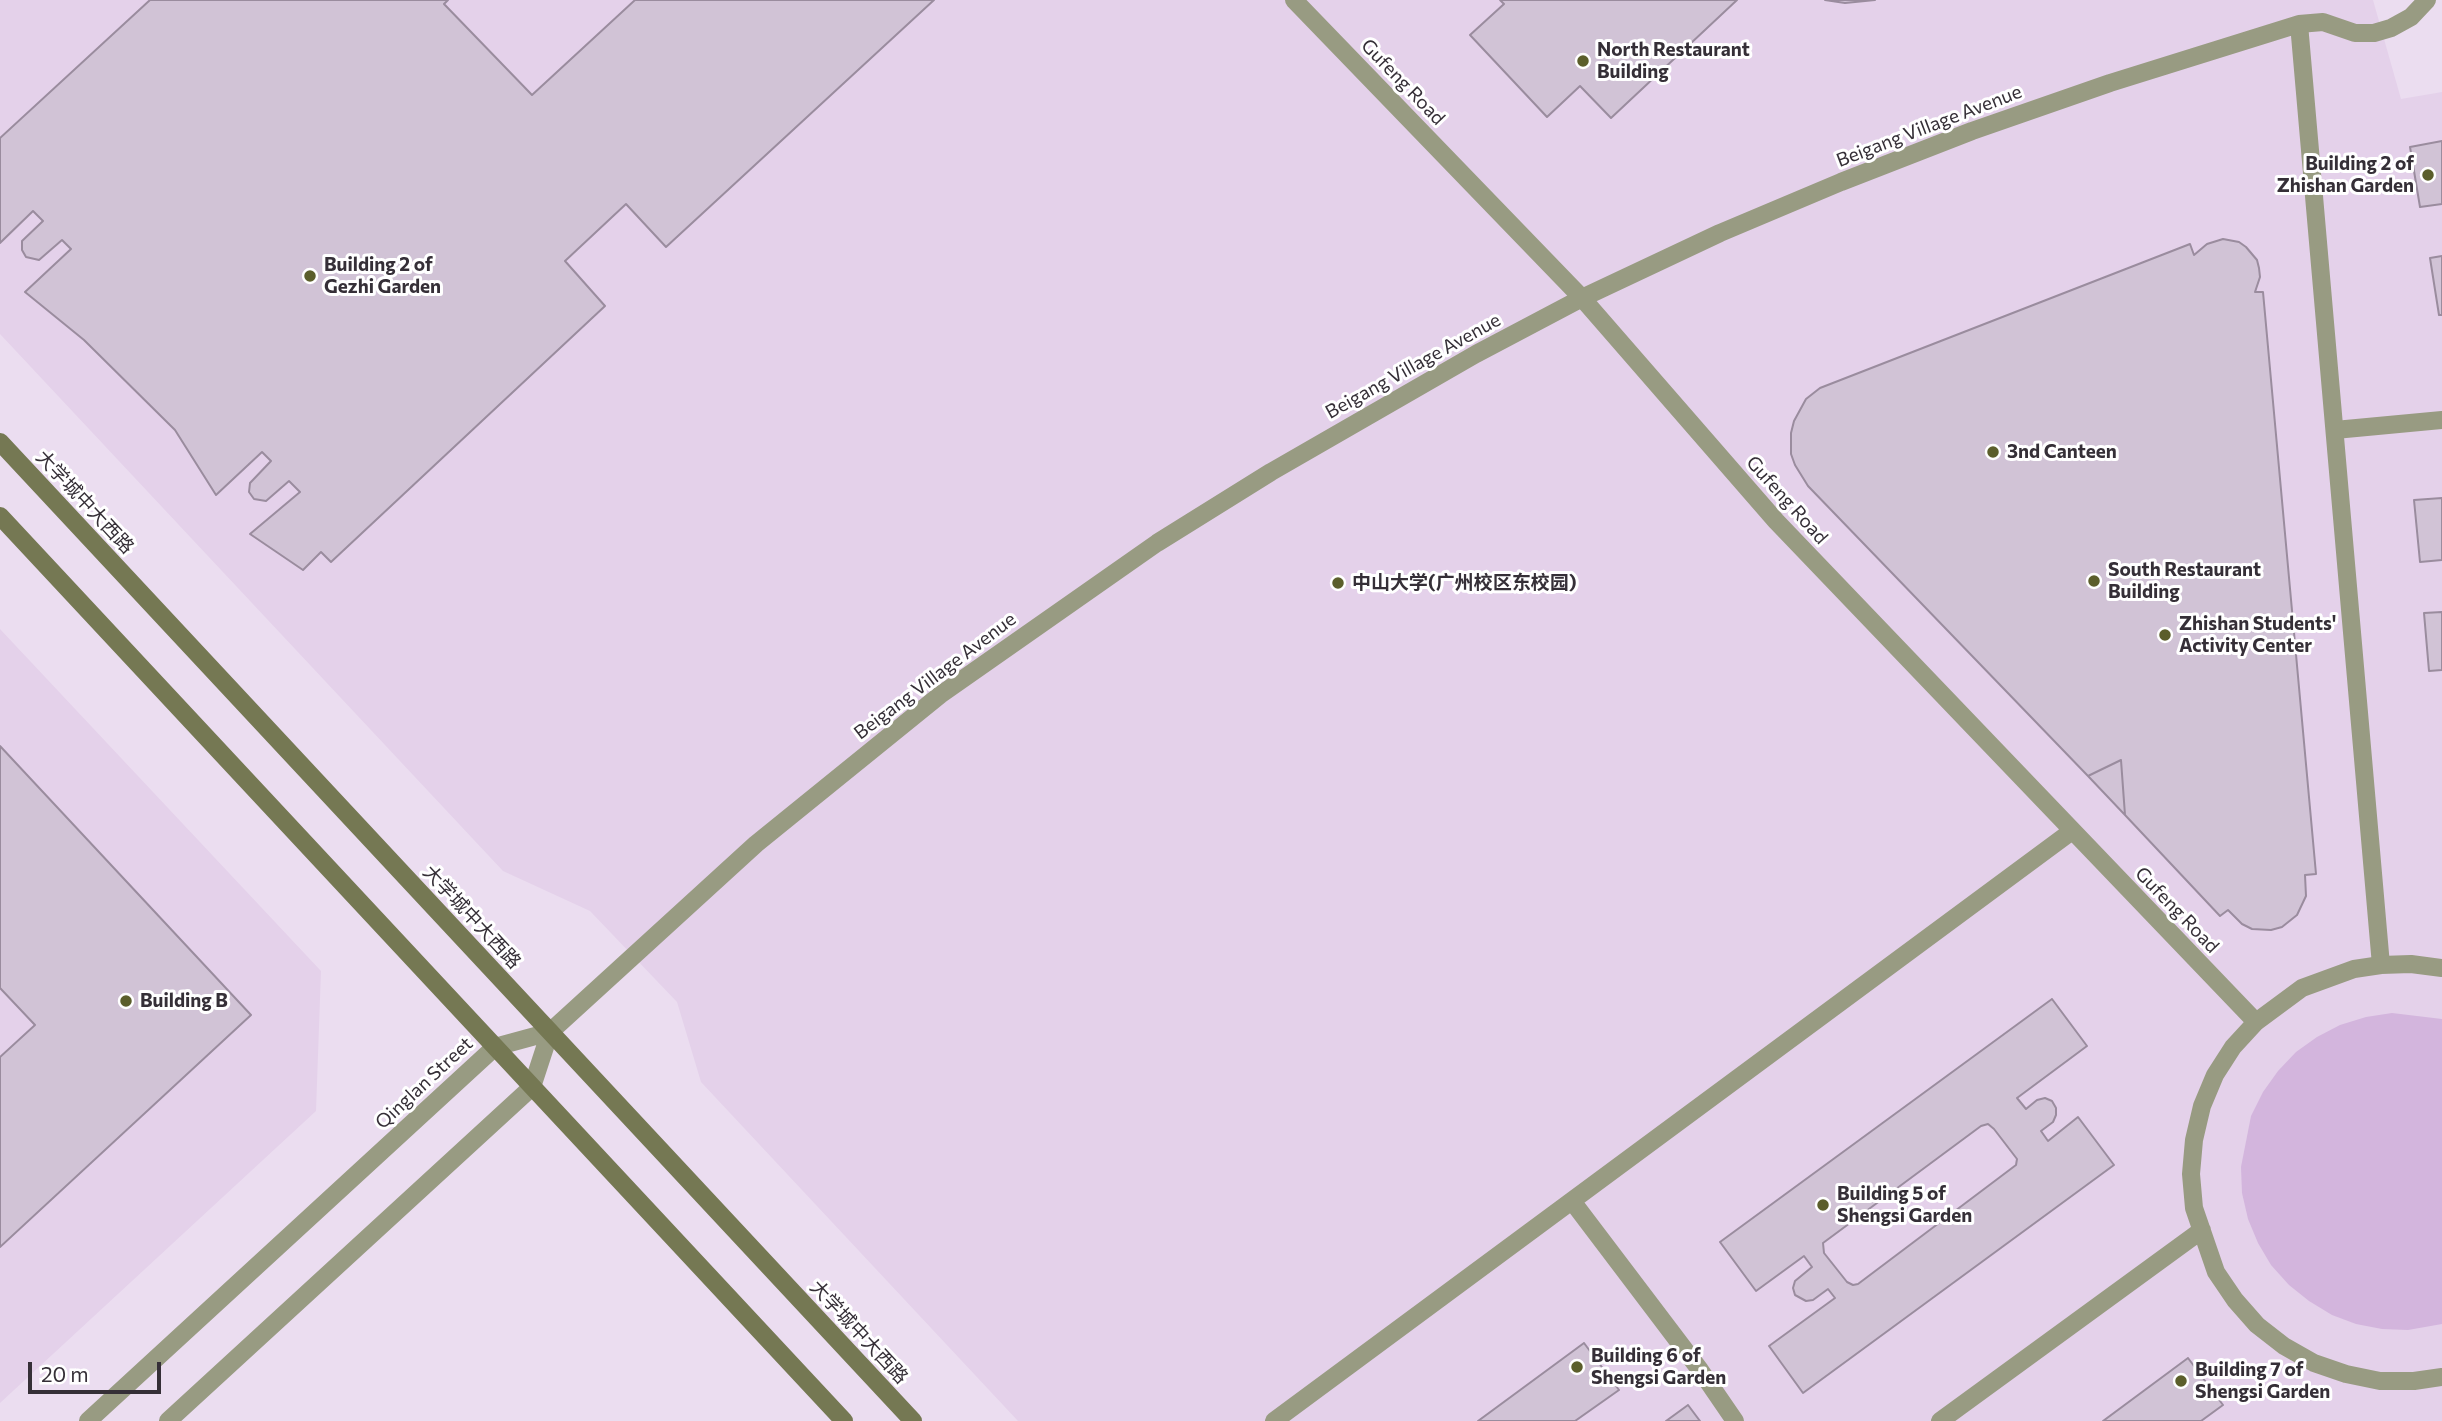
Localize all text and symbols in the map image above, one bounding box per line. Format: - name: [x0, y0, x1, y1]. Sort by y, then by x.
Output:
- street label: Gufeng Road: [1356, 34, 1450, 130]
- place label: North Restaurant Building: [1597, 39, 1750, 83]
- marker: North Restaurant Building: [1575, 53, 1591, 69]
- street label: Beigang Village Avenue: [1833, 80, 2025, 172]
- place label: Building 2 of Zhishan Garden: [2277, 153, 2414, 197]
- marker: Building 2 of Zhishan Garden: [2420, 167, 2436, 183]
- place label: Building 2 of Gezhi Garden: [324, 254, 441, 298]
- marker: Building 2 of Gezhi Garden: [302, 268, 318, 284]
- street label: Beigang Village Avenue: [1321, 308, 1505, 424]
- place label: 3nd Canteen: [2007, 441, 2117, 463]
- marker: 3nd Canteen: [1985, 444, 2001, 460]
- street label: 大学城中大西路: [31, 446, 139, 558]
- street label: Gufeng Road: [1741, 451, 1833, 549]
- place label: South Restaurant Building: [2108, 559, 2261, 603]
- place label: 中山大学(广州校区东校园): [1352, 572, 1577, 594]
- marker: South Restaurant Building: [2086, 573, 2102, 589]
- marker: 中山大学(广州校区东校园): [1330, 575, 1346, 591]
- street label: Beigang Village Avenue: [850, 608, 1020, 744]
- place label: Zhishan Students' Activity Center: [2179, 613, 2336, 657]
- marker: Zhishan Students' Activity Center: [2157, 627, 2173, 643]
- street label: 大学城中大西路: [418, 861, 526, 973]
- street label: Gufeng Road: [2130, 862, 2224, 958]
- place label: Building B: [140, 990, 228, 1012]
- marker: Building B: [118, 993, 134, 1009]
- street label: Qinglan Street: [371, 1032, 477, 1134]
- place label: Building 5 of Shengsi Garden: [1837, 1183, 1972, 1227]
- marker: Building 5 of Shengsi Garden: [1815, 1197, 1831, 1213]
- street label: 大学城中大西路: [805, 1276, 913, 1388]
- place label: Building 6 of Shengsi Garden: [1591, 1345, 1726, 1389]
- scale bar: [32, 1348, 164, 1392]
- marker: Building 6 of Shengsi Garden: [1569, 1359, 1585, 1375]
- place label: Building 7 of Shengsi Garden: [2195, 1359, 2330, 1403]
- text: 20 m: [41, 1361, 89, 1386]
- marker: Building 7 of Shengsi Garden: [2173, 1373, 2189, 1389]

